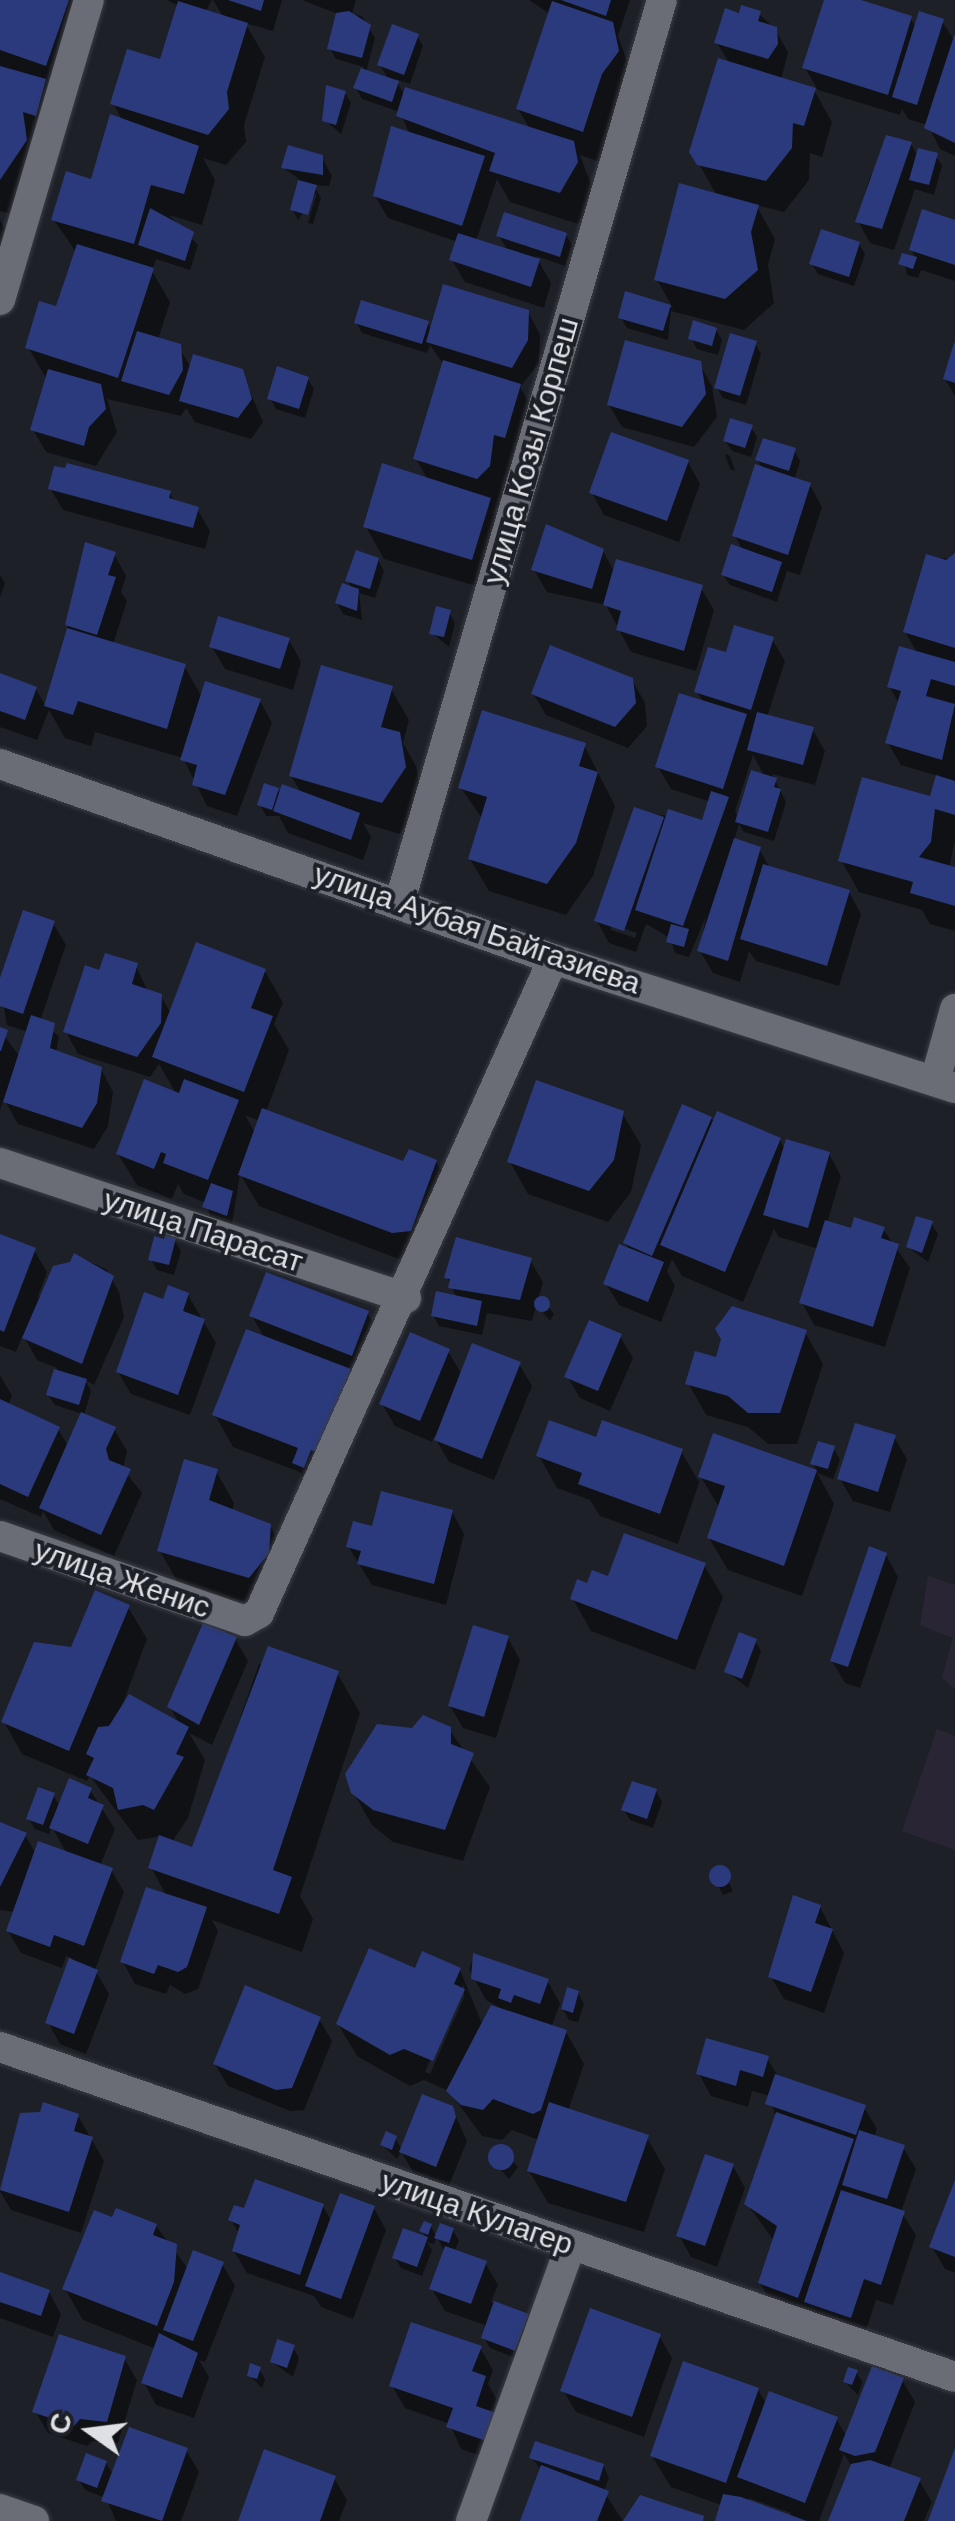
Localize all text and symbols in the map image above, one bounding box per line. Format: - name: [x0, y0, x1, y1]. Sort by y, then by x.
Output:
- street label: улица Козы Корпеш: [476, 313, 586, 589]
- street label: улица Аубая Байгазиева: [309, 856, 645, 1002]
- street label: улица Парасат: [99, 1182, 307, 1280]
- street label: улица Женис: [30, 1532, 214, 1626]
- street label: улица Кулагер: [376, 2163, 578, 2263]
- north arrow: [40, 2381, 140, 2481]
- text: С: [43, 2410, 78, 2437]

